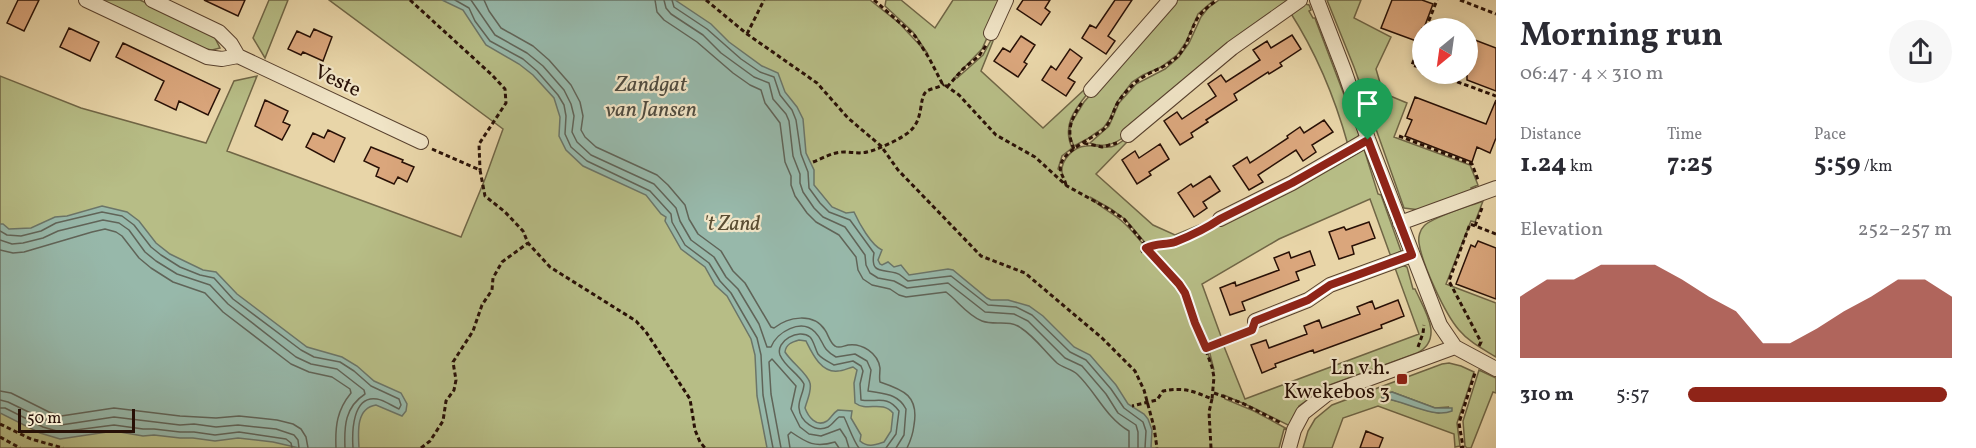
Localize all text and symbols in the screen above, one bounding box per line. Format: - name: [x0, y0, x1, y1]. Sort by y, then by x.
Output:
- text: Morning run: [1520, 14, 1723, 60]
- north arrow: [1412, 18, 1478, 84]
- map controls: [1412, 18, 1478, 84]
- button: share: [1889, 20, 1952, 83]
- street label: Veste: [309, 58, 365, 105]
- text: 06:47 · 4 × 310 m: [1520, 60, 1663, 88]
- water label: Zandgat van Jansen: [605, 70, 697, 126]
- pin: [1342, 78, 1393, 140]
- icon: arrive: [1351, 87, 1384, 120]
- text: Distance: [1520, 124, 1581, 146]
- text: Time: [1667, 124, 1702, 146]
- text: Pace: [1814, 124, 1846, 146]
- text: 1.24: [1520, 146, 1567, 182]
- text: 7:25: [1667, 146, 1713, 182]
- text: 5:59: [1814, 146, 1861, 182]
- text: km: [1567, 156, 1593, 178]
- text: /km: [1861, 156, 1892, 178]
- park label: 't Zand: [704, 210, 760, 239]
- text: Elevation: [1520, 216, 1603, 244]
- text: 252–257 m: [1858, 216, 1952, 244]
- place label: Ln v.h. Kwekebos 3: [1284, 354, 1390, 407]
- marker: Ln v.h. Kwekebos 3: [1395, 372, 1409, 386]
- text: 310 m: [1520, 381, 1574, 409]
- text: 5:57: [1616, 381, 1650, 409]
- scale bar: [18, 406, 135, 434]
- text: 50 m: [27, 408, 61, 430]

